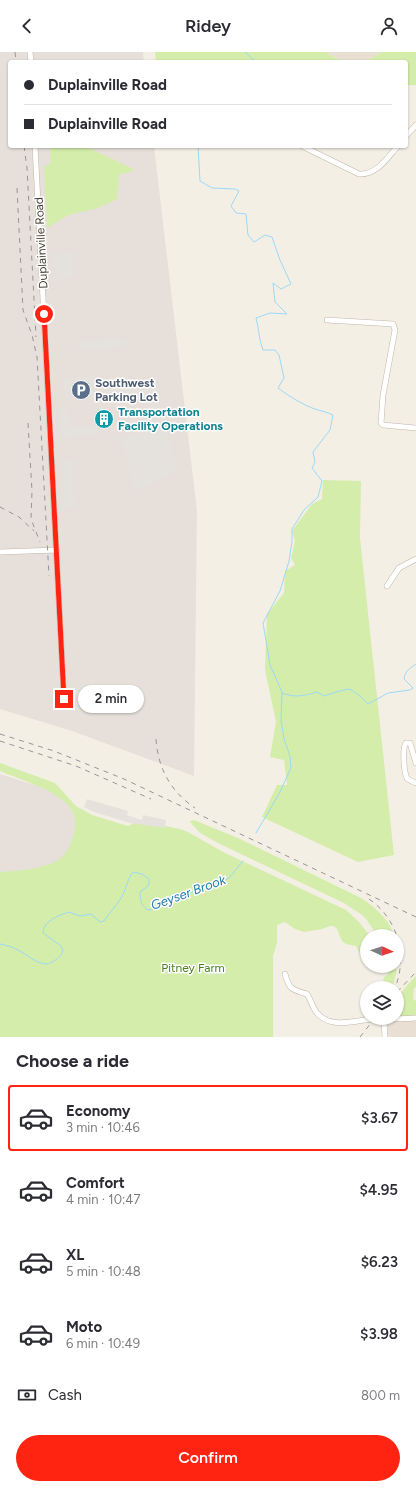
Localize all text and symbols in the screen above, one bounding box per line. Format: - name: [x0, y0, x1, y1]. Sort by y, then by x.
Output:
- icon: back: [16, 15, 38, 37]
- text: Ridey: [185, 15, 231, 37]
- icon: person: [378, 15, 400, 37]
- text: Duplainville Road: [48, 76, 167, 94]
- text: Duplainville Road: [48, 115, 167, 133]
- street label: Duplainville Road: [32, 197, 50, 289]
- route start: [35, 305, 53, 323]
- place label: Southwest Parking Lot: [95, 376, 158, 404]
- parking icon: Southwest Parking Lot: [70, 379, 92, 401]
- place label: Transportation Facility Operations: [118, 405, 223, 433]
- building icon: Transportation Facility Operations: [93, 408, 115, 430]
- callout: 2 min: [78, 685, 144, 713]
- route end: [55, 690, 73, 708]
- text: 2 min: [95, 691, 127, 706]
- water label: Geyser Brook: [149, 872, 228, 913]
- north arrow: [360, 929, 404, 973]
- map controls: [360, 929, 404, 1025]
- park label: Pitney Farm: [161, 961, 225, 975]
- button: layers: [360, 981, 404, 1025]
- text: Choose a ride: [16, 1050, 129, 1072]
- icon: car: [18, 1100, 54, 1136]
- text: Economy: [66, 1102, 131, 1120]
- text: $3.67: [361, 1109, 398, 1127]
- text: 3 min · 10:46: [66, 1120, 140, 1135]
- icon: car: [18, 1172, 54, 1208]
- text: Comfort: [66, 1174, 125, 1192]
- text: $4.95: [359, 1181, 398, 1199]
- text: 4 min · 10:47: [66, 1192, 140, 1207]
- icon: car: [18, 1244, 54, 1280]
- text: XL: [66, 1246, 84, 1264]
- text: $6.23: [361, 1253, 398, 1271]
- text: 5 min · 10:48: [66, 1264, 141, 1279]
- icon: car: [18, 1316, 54, 1352]
- text: Moto: [66, 1318, 102, 1336]
- text: $3.98: [360, 1325, 398, 1343]
- text: 6 min · 10:49: [66, 1336, 140, 1351]
- icon: cash: [16, 1384, 38, 1406]
- text: Cash: [48, 1386, 82, 1404]
- text: 800 m: [361, 1388, 400, 1403]
- button: Confirm: [16, 1435, 400, 1481]

